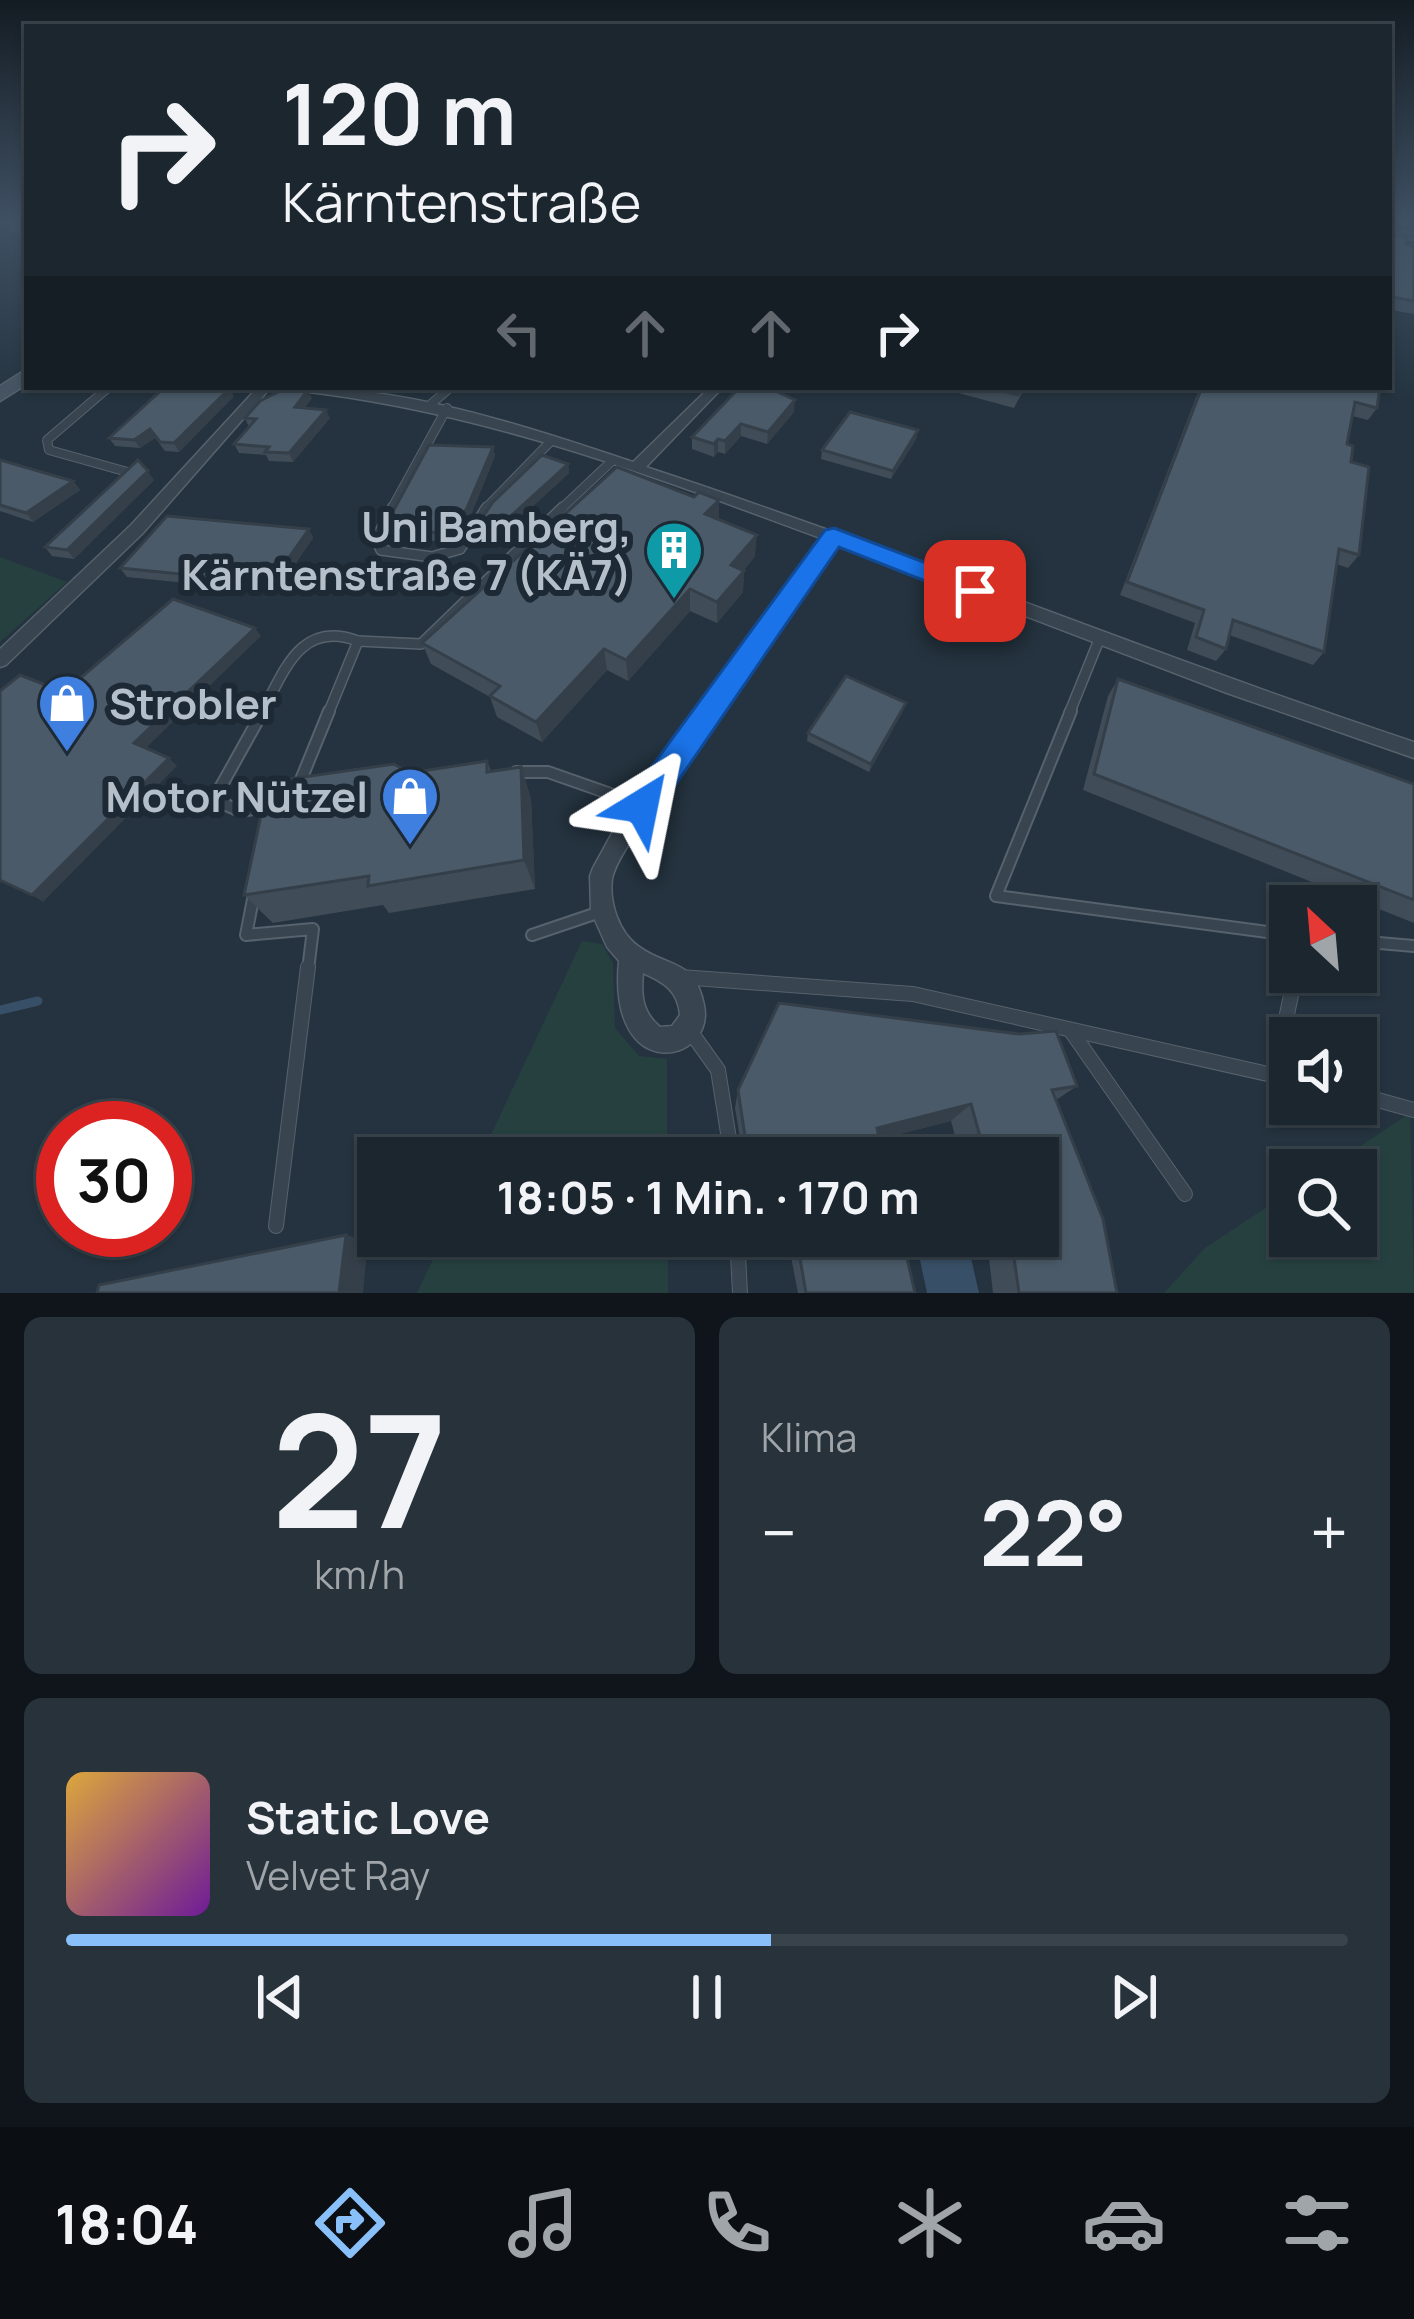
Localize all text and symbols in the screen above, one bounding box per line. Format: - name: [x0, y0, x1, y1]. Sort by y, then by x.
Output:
- text: 120 m: [282, 55, 516, 170]
- icon: right: [84, 72, 240, 228]
- text: Kärntenstraße: [282, 164, 641, 238]
- icon: left: [486, 300, 552, 366]
- icon: ahead: [612, 300, 678, 366]
- icon: ahead: [738, 300, 804, 366]
- icon: right: [864, 300, 930, 366]
- place label: Uni Bamberg, Kärntenstraße 7 (KÄ7): [181, 497, 632, 603]
- building icon: Uni Bamberg, Kärntenstraße 7 (KÄ7): [643, 519, 705, 601]
- pin: [924, 540, 1026, 642]
- icon: arrive: [942, 558, 1008, 624]
- shop icon: Strobler: [36, 672, 98, 754]
- place label: Strobler: [109, 674, 277, 732]
- position arrow: [579, 743, 705, 869]
- shop icon: Motor Nützel: [379, 765, 441, 847]
- place label: Motor Nützel: [106, 767, 368, 825]
- north arrow: [1269, 885, 1377, 993]
- map controls: [1269, 885, 1377, 1257]
- button: sound: [1269, 1017, 1377, 1125]
- speed limit sign: 30: [36, 1101, 192, 1257]
- button: search: [1269, 1149, 1377, 1257]
- text: 18:05 · 1 Min. · 170 m: [496, 1166, 920, 1228]
- text: 27: [271, 1362, 448, 1575]
- text: Klima: [761, 1410, 857, 1464]
- text: 22°: [979, 1470, 1127, 1593]
- text: −: [761, 1487, 797, 1577]
- text: +: [1310, 1487, 1348, 1577]
- text: km/h: [314, 1547, 405, 1601]
- text: Static Love: [246, 1786, 490, 1848]
- text: Velvet Ray: [246, 1848, 430, 1902]
- icon: previous: [247, 1964, 313, 2030]
- icon: pause: [674, 1964, 740, 2030]
- icon: next: [1101, 1964, 1167, 2030]
- icon: directions: [308, 2181, 392, 2265]
- icon: music: [501, 2181, 585, 2265]
- icon: phone: [695, 2181, 779, 2265]
- icon: climate: [888, 2181, 972, 2265]
- icon: car: [1082, 2181, 1166, 2265]
- icon: filters: [1275, 2181, 1359, 2265]
- text: 18:04: [55, 2186, 198, 2260]

